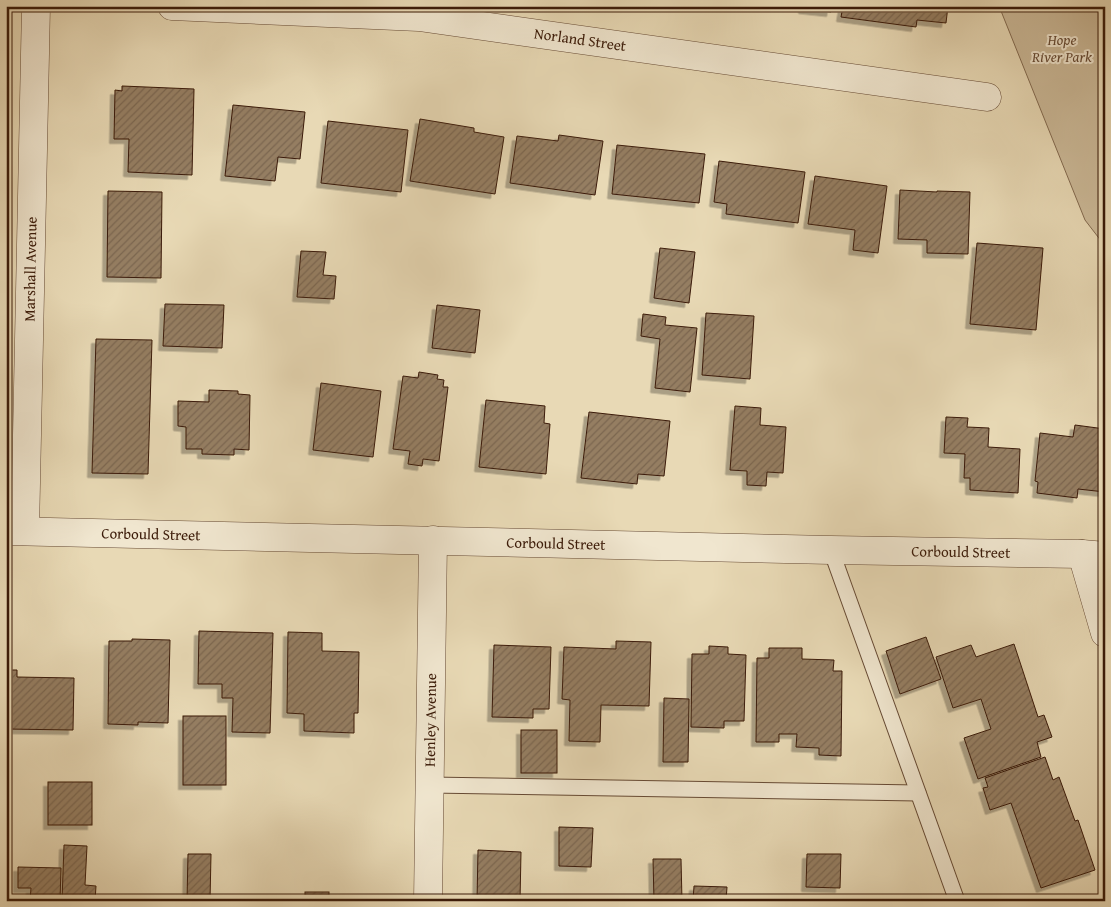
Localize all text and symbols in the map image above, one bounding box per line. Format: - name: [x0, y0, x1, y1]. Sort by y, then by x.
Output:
- street label: Norland Street: [533, 22, 628, 56]
- park label: Hope River Park: [1031, 29, 1092, 67]
- street label: Marshall Avenue: [18, 216, 42, 322]
- street label: Corbould Street: [101, 522, 201, 545]
- street label: Corbould Street: [506, 532, 606, 555]
- street label: Corbould Street: [911, 540, 1011, 563]
- street label: Henley Avenue: [419, 673, 441, 767]

